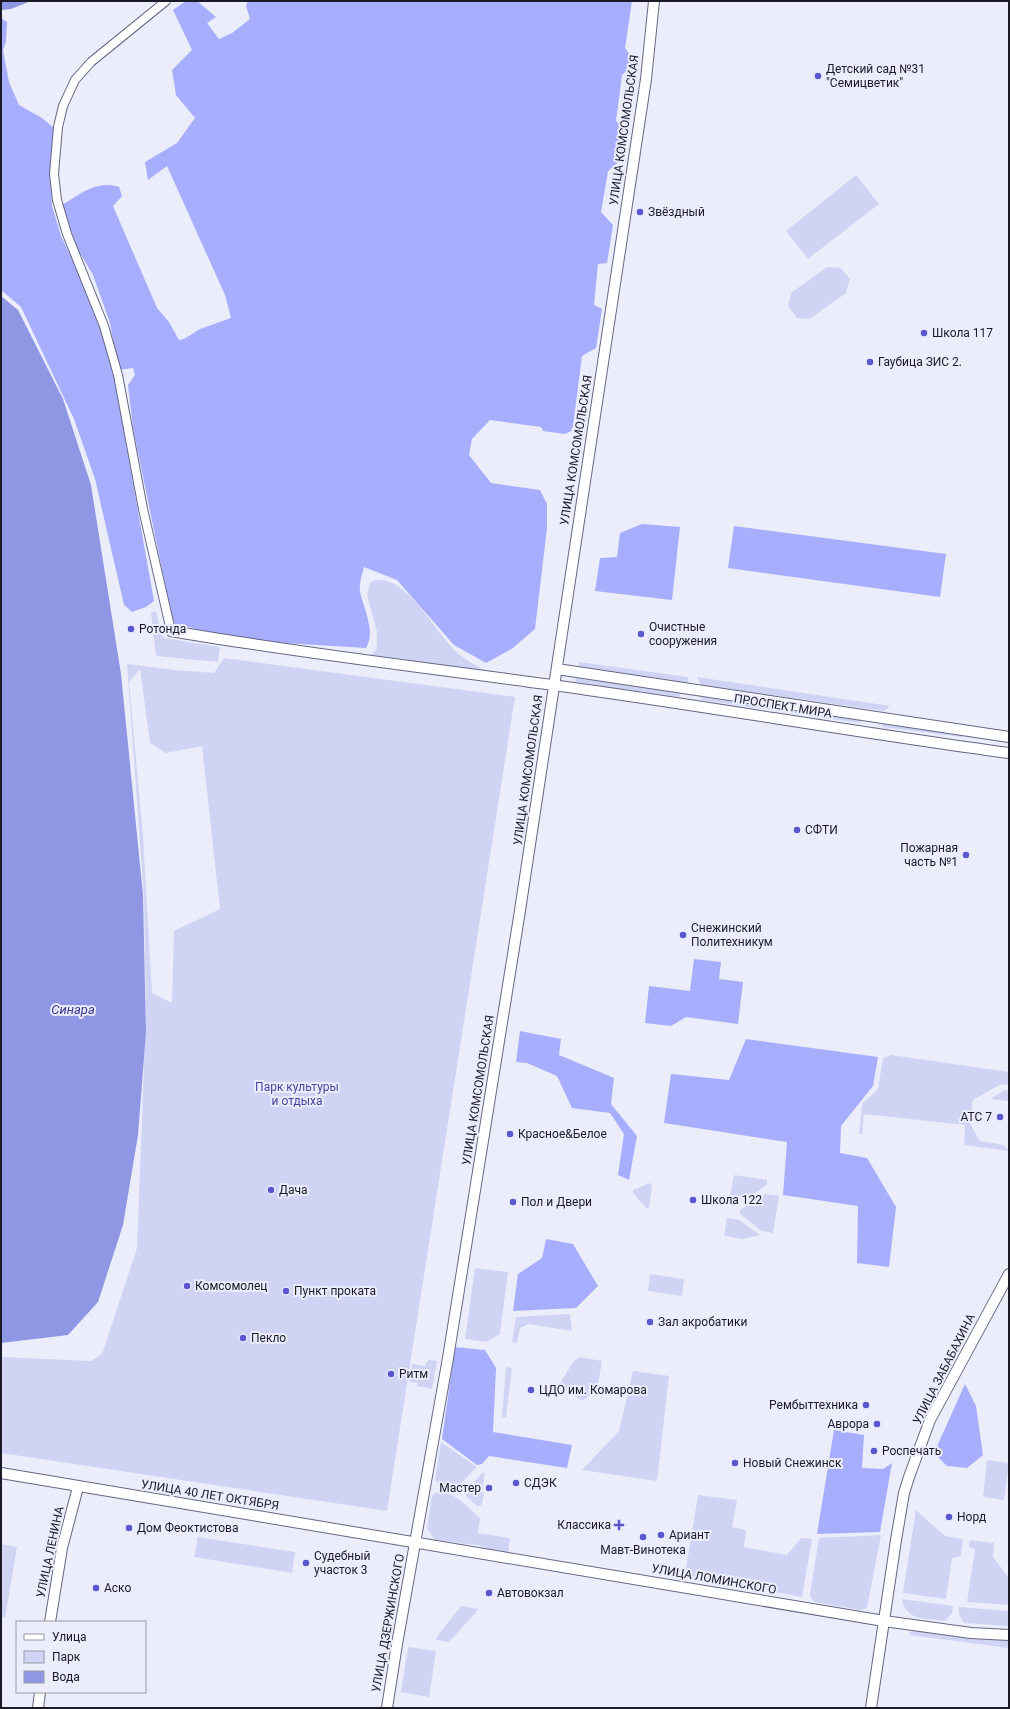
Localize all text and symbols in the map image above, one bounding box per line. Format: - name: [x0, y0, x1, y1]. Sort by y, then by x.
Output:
- street label: УЛИЦА КОМСОМОЛЬСКАЯ: [606, 54, 642, 206]
- place label: Детский сад №31 "Семицветик": [826, 62, 925, 90]
- marker: Детский сад №31 "Семицветик": [813, 71, 823, 81]
- place label: Звёздный: [648, 205, 705, 219]
- marker: Звёздный: [635, 207, 645, 217]
- place label: Школа 117: [932, 326, 993, 340]
- marker: Школа 117: [919, 328, 929, 338]
- place label: Гаубица ЗИС 2.: [878, 355, 962, 369]
- marker: Гаубица ЗИС 2.: [865, 357, 875, 367]
- street label: УЛИЦА КОМСОМОЛЬСКАЯ: [557, 374, 595, 526]
- place label: Очистные сооружения: [649, 620, 717, 648]
- place label: Ротонда: [139, 622, 186, 636]
- marker: Ротонда: [126, 624, 136, 634]
- marker: Очистные сооружения: [636, 629, 646, 639]
- street label: ПРОСПЕКТ МИРА: [733, 691, 833, 721]
- street label: УЛИЦА КОМСОМОЛЬСКАЯ: [510, 694, 546, 846]
- place label: СФТИ: [805, 823, 838, 837]
- marker: СФТИ: [792, 825, 802, 835]
- place label: Пожарная часть №1: [900, 841, 958, 869]
- marker: Пожарная часть №1: [961, 850, 971, 860]
- place label: Снежинский Политехникум: [691, 921, 773, 949]
- marker: Снежинский Политехникум: [678, 930, 688, 940]
- water label: Синара: [51, 1002, 95, 1017]
- street label: УЛИЦА КОМСОМОЛЬСКАЯ: [459, 1014, 497, 1166]
- park label: Парк культуры и отдыха: [255, 1080, 339, 1108]
- place label: АТС 7: [960, 1110, 992, 1124]
- marker: АТС 7: [995, 1112, 1005, 1122]
- place label: Красное&Белое: [518, 1127, 607, 1141]
- marker: Красное&Белое: [505, 1129, 515, 1139]
- place label: Дача: [279, 1183, 308, 1197]
- marker: Дача: [266, 1185, 276, 1195]
- place label: Школа 122: [701, 1193, 762, 1207]
- place label: Пол и Двери: [521, 1195, 592, 1209]
- marker: Школа 122: [688, 1195, 698, 1205]
- marker: Пол и Двери: [508, 1197, 518, 1207]
- place label: Комсомолец: [195, 1279, 268, 1293]
- marker: Комсомолец: [182, 1281, 192, 1291]
- place label: Пункт проката: [294, 1284, 376, 1298]
- marker: Пункт проката: [281, 1286, 291, 1296]
- street label: УЛИЦА ЗАБАБАХИНА: [910, 1311, 978, 1427]
- place label: Зал акробатики: [658, 1315, 747, 1329]
- marker: Зал акробатики: [645, 1317, 655, 1327]
- place label: Пекло: [251, 1331, 286, 1345]
- marker: Пекло: [238, 1333, 248, 1343]
- place label: Ритм: [399, 1367, 428, 1381]
- marker: Ритм: [386, 1369, 396, 1379]
- place label: ЦДО им. Комарова: [539, 1383, 647, 1397]
- marker: ЦДО им. Комарова: [526, 1385, 536, 1395]
- place label: Рембыттехника: [769, 1398, 858, 1412]
- marker: Рембыттехника: [861, 1400, 871, 1410]
- place label: Аврора: [827, 1417, 869, 1431]
- marker: Аврора: [872, 1419, 882, 1429]
- place label: Роспечать: [882, 1444, 941, 1458]
- marker: Роспечать: [869, 1446, 879, 1456]
- place label: Новый Снежинск: [743, 1456, 842, 1470]
- marker: Новый Снежинск: [730, 1458, 740, 1468]
- place label: СДЭК: [524, 1476, 557, 1490]
- street label: УЛИЦА 40 ЛЕТ ОКТЯБРЯ: [140, 1477, 280, 1513]
- marker: СДЭК: [511, 1478, 521, 1488]
- place label: Мастер: [439, 1481, 481, 1495]
- marker: Мастер: [484, 1483, 494, 1493]
- street label: УЛИЦА ЛЕНИНА: [33, 1505, 67, 1599]
- place label: Норд: [957, 1510, 986, 1524]
- marker: Норд: [944, 1512, 954, 1522]
- place label: Классика: [557, 1518, 611, 1532]
- marker: Классика: [614, 1520, 624, 1530]
- place label: Дом Феоктистова: [137, 1521, 238, 1535]
- marker: Дом Феоктистова: [124, 1523, 134, 1533]
- place label: Ариант: [669, 1528, 710, 1542]
- marker: Ариант: [656, 1530, 666, 1540]
- marker: Мавт-Винотека: [638, 1532, 648, 1542]
- place label: Мавт-Винотека: [600, 1543, 686, 1557]
- place label: Судебный участок 3: [314, 1549, 371, 1577]
- street label: УЛИЦА ДЗЕРЖИНСКОГО: [369, 1553, 407, 1693]
- marker: Судебный участок 3: [301, 1558, 311, 1568]
- street label: УЛИЦА ЛОМИНСКОГО: [651, 1561, 777, 1597]
- place label: Аско: [104, 1581, 131, 1595]
- marker: Аско: [91, 1583, 101, 1593]
- place label: Автовокзал: [497, 1586, 564, 1600]
- marker: Автовокзал: [484, 1588, 494, 1598]
- legend: [16, 1621, 146, 1693]
- text: Улица: [52, 1630, 87, 1644]
- text: Парк: [52, 1650, 81, 1664]
- text: Вода: [52, 1670, 80, 1684]

